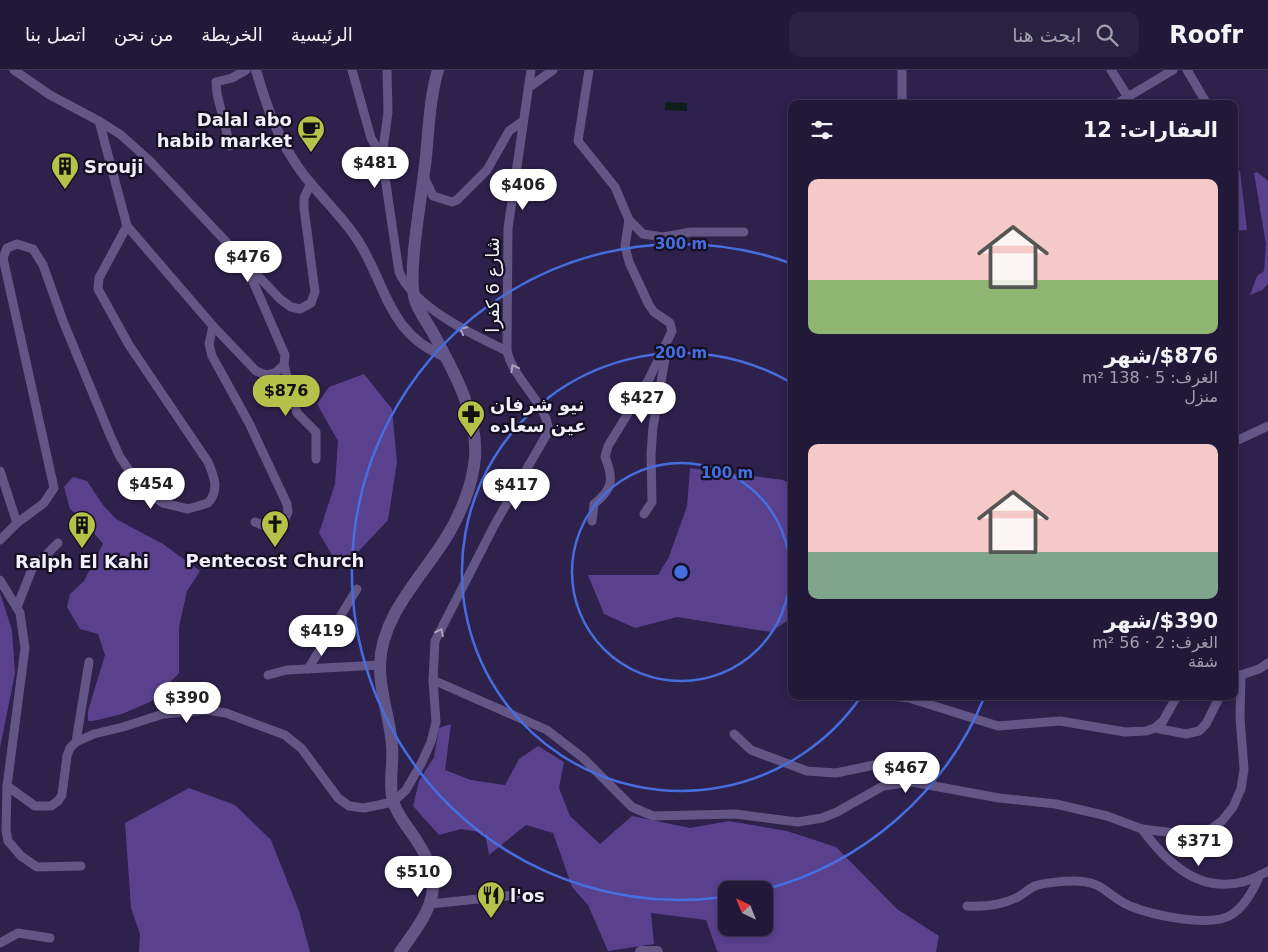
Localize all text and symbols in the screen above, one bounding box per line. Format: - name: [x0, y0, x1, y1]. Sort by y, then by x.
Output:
- search box: [789, 12, 1139, 57]
- icon: search: [1093, 21, 1121, 49]
- text: Roofr: [1169, 21, 1243, 49]
- text: اتصل بنا: [25, 24, 86, 45]
- text: من نحن: [114, 24, 173, 45]
- text: الخريطة: [201, 24, 263, 45]
- text: الرئيسية: [291, 24, 353, 45]
- text: ابحث هنا: [1012, 24, 1081, 46]
- place label: Dalal abo habib market: [157, 109, 292, 151]
- cafe icon: Dalal abo habib market: [296, 114, 326, 153]
- icon: filters: [808, 116, 836, 144]
- text: العقارات: 12: [1083, 118, 1218, 142]
- pin: $481: [345, 146, 405, 189]
- building icon: Srouji: [50, 151, 80, 190]
- text: $481: [353, 153, 397, 172]
- place label: Srouji: [84, 156, 143, 177]
- pin: $406: [493, 168, 553, 211]
- text: $406: [501, 175, 545, 194]
- icon: home: [968, 212, 1058, 302]
- text: 300 m: [655, 235, 707, 253]
- street label: شارع 6 كفرا: [482, 237, 504, 333]
- pin: $476: [218, 240, 278, 283]
- text: $476: [226, 247, 270, 266]
- one-way arrow: [460, 326, 469, 336]
- text: 200 m: [655, 344, 707, 362]
- text: $876/شهر: [1104, 344, 1218, 368]
- one-way arrow: [510, 365, 520, 374]
- text: الغرف: 5 · 138 m²: [1082, 368, 1218, 387]
- pin: $876: [256, 374, 316, 417]
- text: $876: [264, 381, 308, 400]
- pin: $427: [612, 382, 672, 424]
- text: منزل: [1184, 387, 1218, 406]
- text: $427: [620, 388, 664, 407]
- place label: نيو شرفان عين سعاده: [490, 394, 587, 437]
- pharmacy icon: نيو شرفان عين سعاده: [456, 399, 486, 438]
- text: 100 m: [701, 464, 753, 482]
- pin: $454: [121, 468, 181, 510]
- pin: $417: [486, 468, 546, 511]
- text: $454: [129, 474, 173, 493]
- text: $417: [494, 475, 538, 494]
- icon: home: [968, 477, 1058, 567]
- church icon: Pentecost Church: [260, 509, 290, 548]
- building icon: Ralph El Kahi: [67, 510, 97, 549]
- place label: Pentecost Church: [186, 550, 364, 571]
- place label: Ralph El Kahi: [15, 551, 149, 572]
- centre of rings: [672, 563, 690, 581]
- text: $390/شهر: [1104, 609, 1218, 633]
- pin: $419: [292, 614, 352, 657]
- text: $419: [300, 621, 344, 640]
- one-way arrow: [433, 628, 444, 637]
- text: الغرف: 2 · 56 m²: [1092, 633, 1218, 652]
- text: شقة: [1188, 652, 1218, 671]
- pin: $390: [157, 682, 217, 724]
- text: $390: [165, 688, 209, 707]
- pin: $467: [876, 752, 936, 794]
- text: $467: [884, 758, 928, 777]
- pin: $371: [1169, 824, 1229, 867]
- text: $371: [1177, 831, 1221, 850]
- pin: $510: [388, 856, 448, 898]
- text: $510: [396, 862, 440, 881]
- restaurant icon: l'os: [476, 880, 506, 919]
- north arrow: [718, 881, 772, 936]
- map controls: [718, 881, 773, 936]
- place label: l'os: [510, 885, 545, 906]

